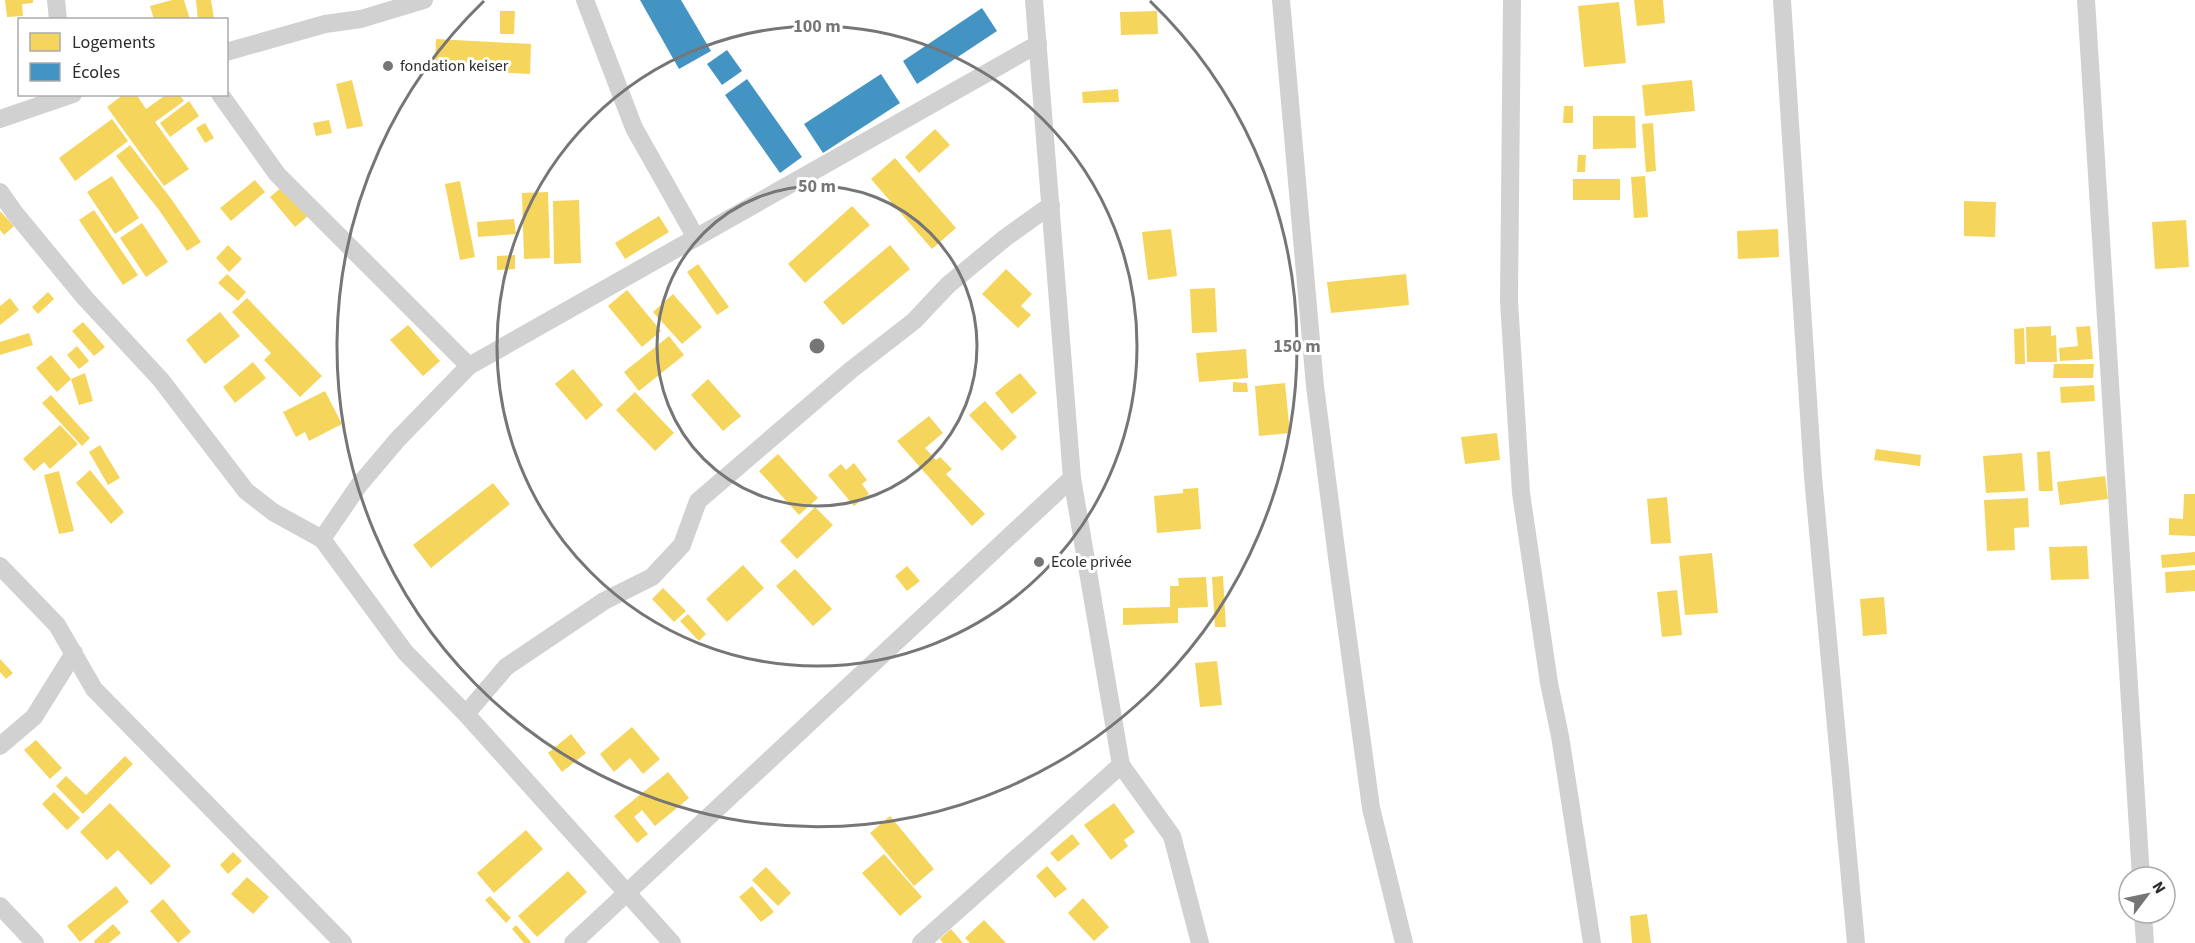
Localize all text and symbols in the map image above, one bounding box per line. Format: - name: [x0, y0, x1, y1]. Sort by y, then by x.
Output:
- text: 100 m: [793, 14, 841, 39]
- legend: [18, 18, 228, 96]
- text: Logements: [72, 30, 155, 55]
- place label: fondation keiser: [400, 55, 509, 77]
- marker: fondation keiser: [381, 59, 395, 73]
- text: Écoles: [72, 60, 120, 85]
- text: 50 m: [798, 174, 836, 199]
- text: 150 m: [1273, 334, 1321, 359]
- centre of rings: [807, 336, 827, 356]
- place label: Ecole privée: [1051, 551, 1132, 573]
- marker: Ecole privée: [1032, 555, 1046, 569]
- north arrow: [2117, 865, 2177, 925]
- text: N: [2147, 877, 2171, 898]

